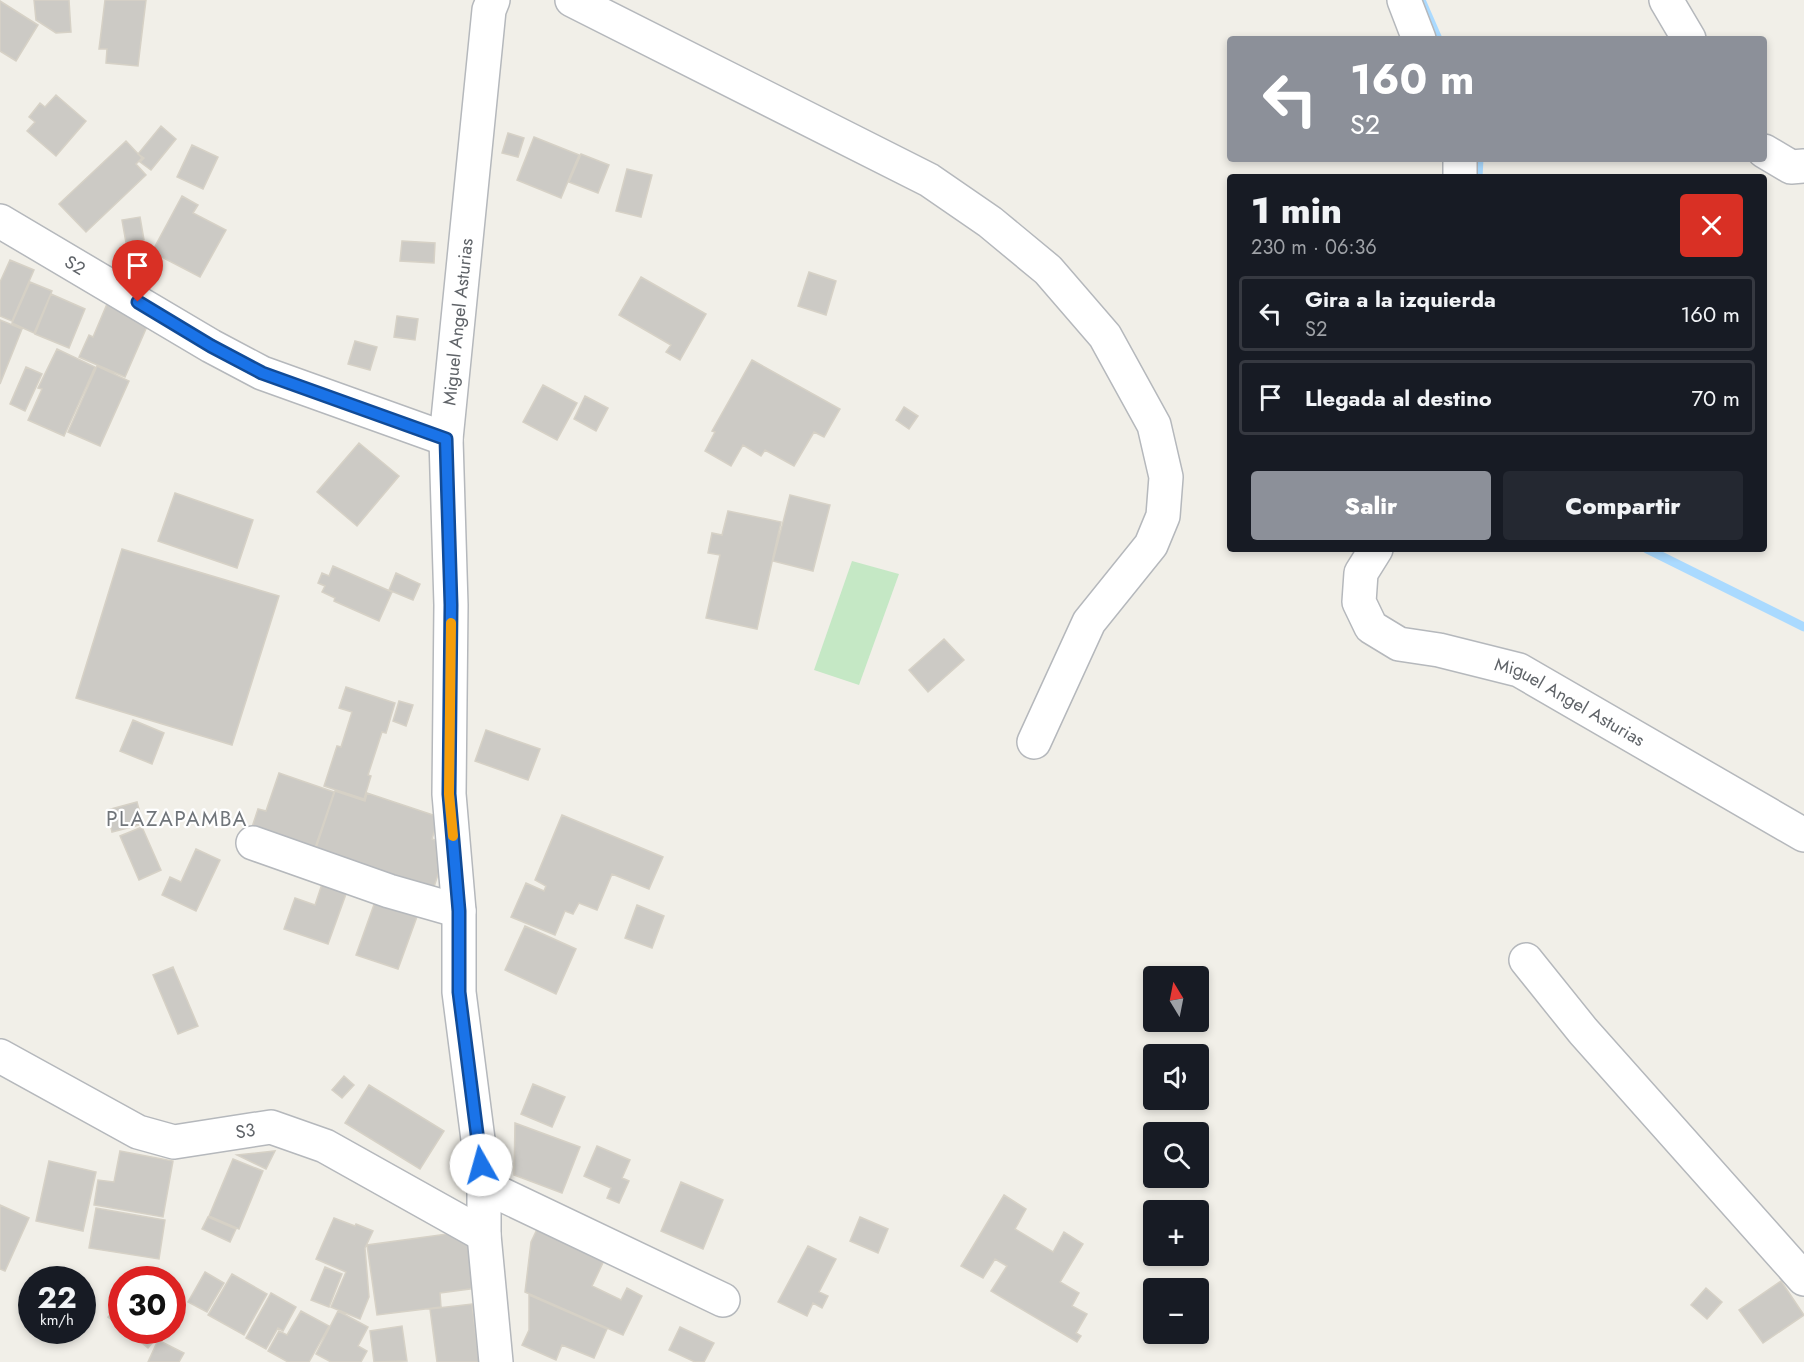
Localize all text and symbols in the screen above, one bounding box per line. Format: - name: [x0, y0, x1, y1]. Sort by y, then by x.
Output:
- text: 160 m: [1350, 49, 1474, 110]
- icon: left: [1251, 60, 1329, 138]
- text: S2: [1350, 105, 1380, 144]
- text: 1 min: [1251, 184, 1342, 236]
- button: close: [1680, 194, 1743, 257]
- text: 230 m · 06:36: [1251, 233, 1377, 262]
- street label: Miguel Angel Asturias: [436, 237, 480, 407]
- pin: [112, 240, 163, 302]
- street label: S2: [60, 249, 90, 282]
- icon: arrive: [121, 249, 154, 282]
- text: Gira a la izquierda: [1305, 283, 1496, 315]
- icon: left: [1254, 297, 1287, 330]
- text: 160 m: [1680, 298, 1740, 330]
- text: S2: [1305, 315, 1327, 344]
- icon: arrive: [1254, 381, 1287, 414]
- text: Llegada al destino: [1305, 382, 1492, 414]
- text: 70 m: [1691, 382, 1740, 414]
- button: Salir: [1251, 471, 1491, 540]
- button: Compartir: [1503, 471, 1743, 540]
- street label: Miguel Angel Asturias: [1492, 651, 1649, 753]
- district label: PLAZAPAMBA: [106, 804, 248, 834]
- north arrow: [1143, 966, 1209, 1032]
- map controls: [1143, 966, 1209, 1344]
- button: sound: [1143, 1044, 1209, 1110]
- street label: S3: [234, 1117, 257, 1145]
- button: search: [1143, 1122, 1209, 1188]
- position arrow: [449, 1133, 513, 1197]
- button: +: [1143, 1200, 1209, 1266]
- speed limit sign: 30: [108, 1266, 186, 1344]
- text: 22: [37, 1276, 77, 1319]
- button: −: [1143, 1278, 1209, 1344]
- text: km/h: [40, 1309, 74, 1331]

